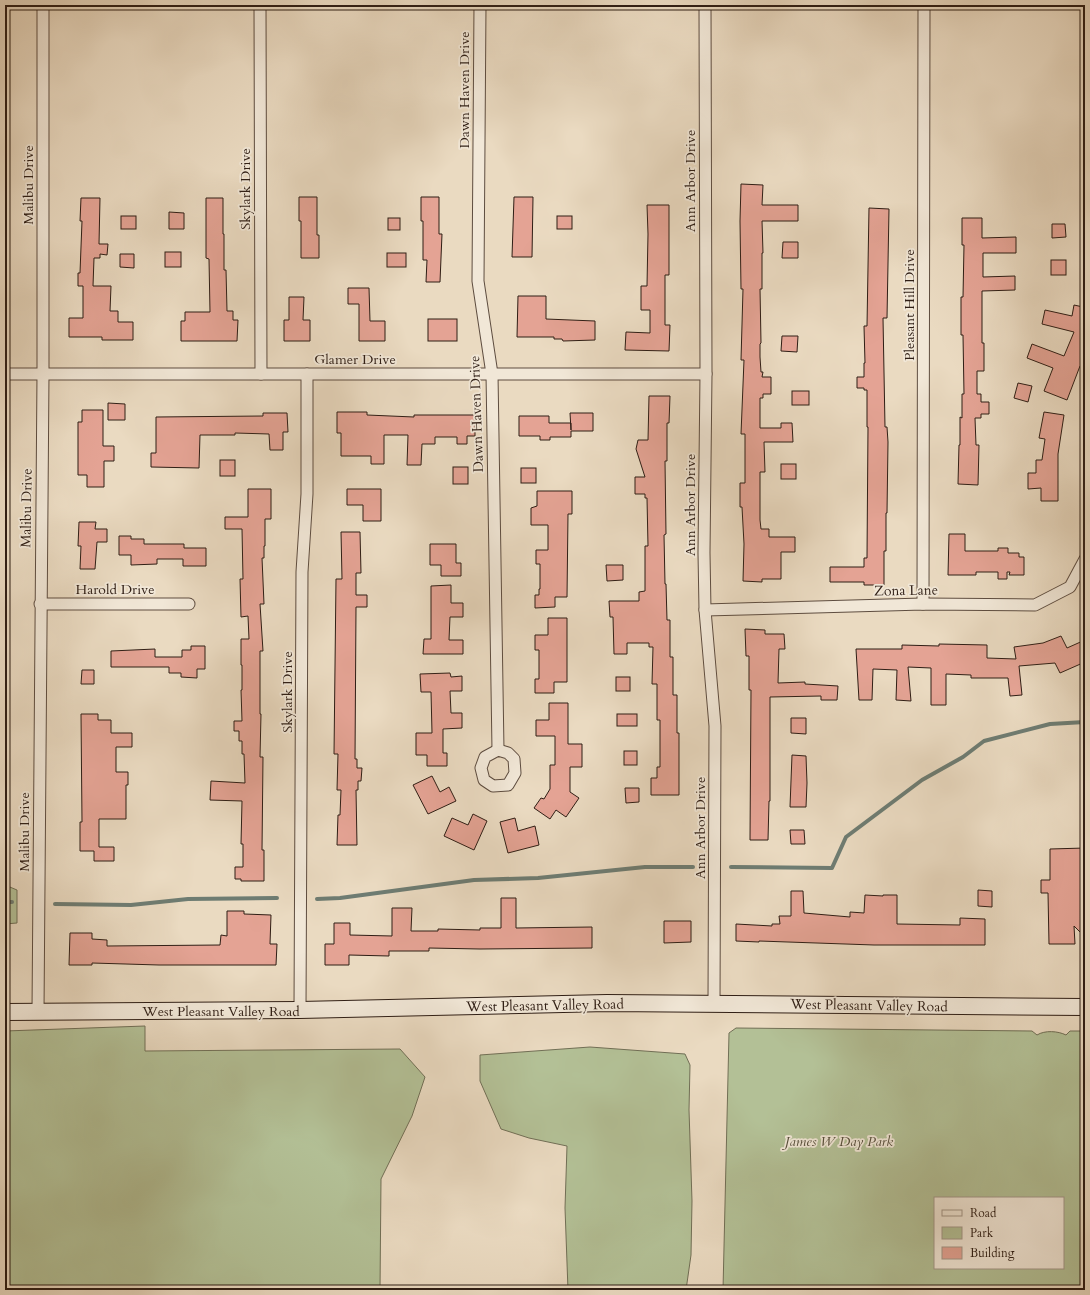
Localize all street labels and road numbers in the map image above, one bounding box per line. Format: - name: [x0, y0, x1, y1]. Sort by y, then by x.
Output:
- street label: Dawn Haven Drive: [455, 31, 474, 149]
- street label: Ann Arbor Drive: [681, 130, 700, 232]
- street label: Malibu Drive: [19, 145, 38, 225]
- street label: Skylark Drive: [236, 148, 255, 230]
- street label: Pleasant Hill Drive: [900, 249, 919, 361]
- street label: Glamer Drive: [314, 350, 396, 369]
- street label: Dawn Haven Drive: [465, 355, 488, 473]
- street label: Ann Arbor Drive: [681, 454, 700, 556]
- street label: Malibu Drive: [16, 468, 37, 548]
- street label: Harold Drive: [75, 580, 155, 599]
- street label: Zona Lane: [874, 580, 938, 601]
- street label: Skylark Drive: [278, 651, 297, 733]
- street label: Ann Arbor Drive: [691, 777, 710, 879]
- street label: Malibu Drive: [15, 792, 34, 872]
- street label: West Pleasant Valley Road: [465, 995, 624, 1016]
- street label: West Pleasant Valley Road: [789, 995, 948, 1016]
- street label: West Pleasant Valley Road: [141, 1002, 300, 1021]

